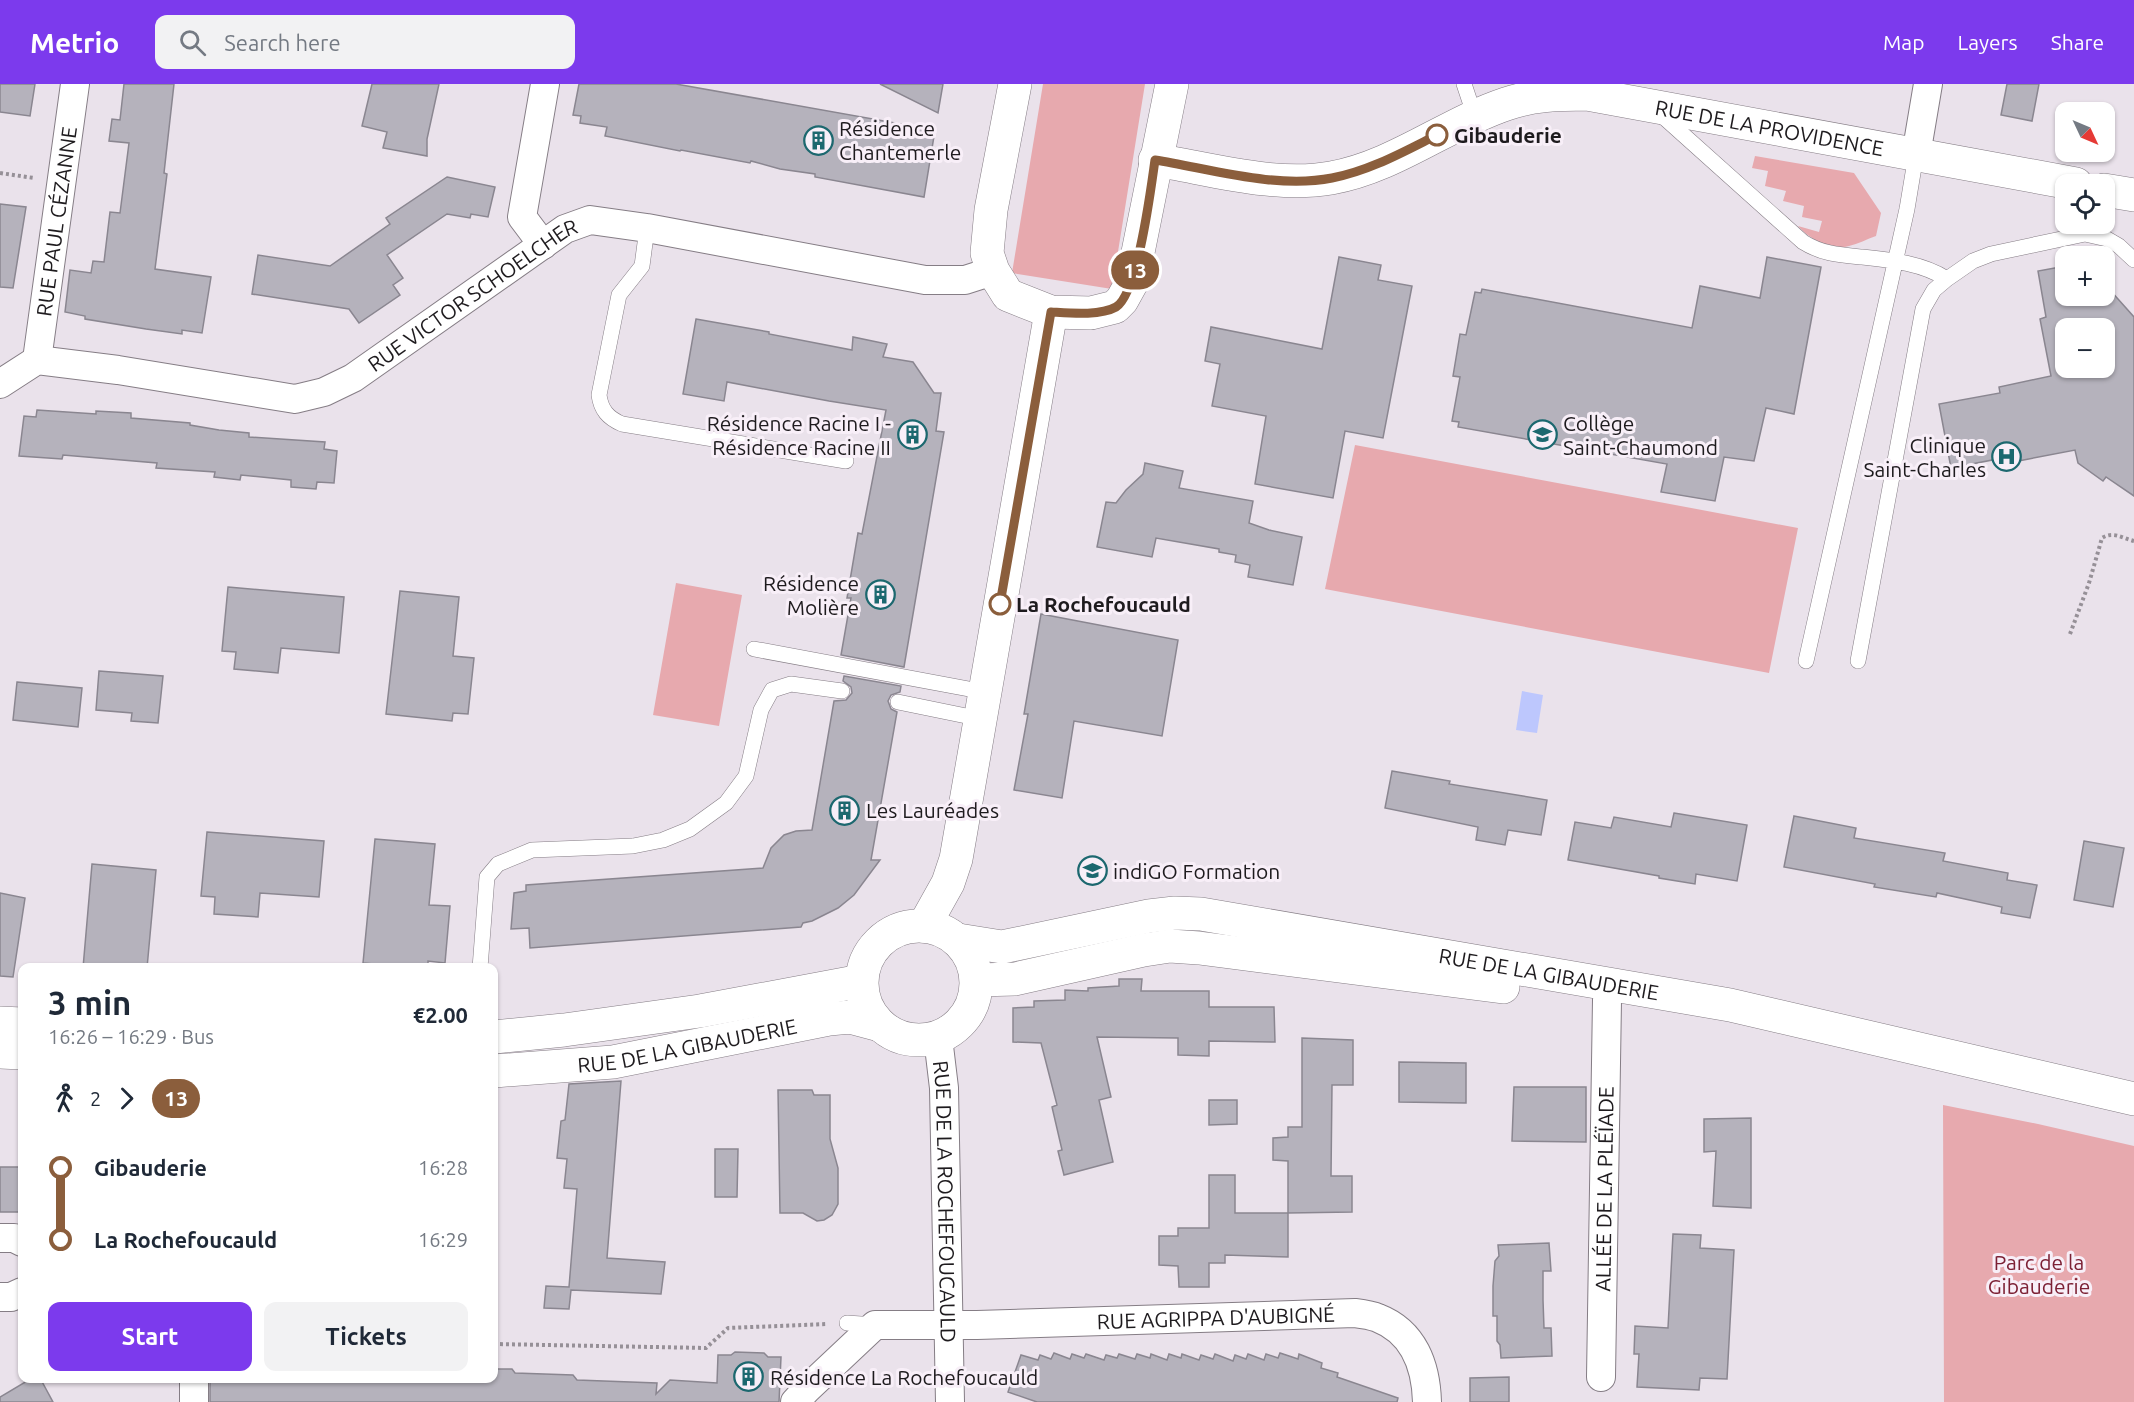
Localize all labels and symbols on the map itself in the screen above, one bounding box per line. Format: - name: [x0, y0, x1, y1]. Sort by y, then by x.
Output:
- street label: RUE DE LA PROVIDENCE: [1653, 95, 1886, 160]
- north arrow: [2055, 102, 2115, 162]
- place label: Résidence Chantemerle: [839, 116, 961, 164]
- place label: Gibauderie: [1454, 123, 1562, 147]
- building icon: Résidence Chantemerle: [802, 124, 834, 156]
- marker: Gibauderie: [1426, 124, 1448, 146]
- street label: RUE PAUL CÉZANNE: [31, 125, 81, 318]
- street label: RUE VICTOR SCHOELCHER: [363, 214, 580, 376]
- line badge: 13: [1108, 250, 1162, 290]
- place label: Résidence Racine I - Résidence Racine II: [707, 411, 891, 459]
- place label: Collège Saint-Chaumond: [1563, 411, 1718, 459]
- building icon: Résidence Racine I - Résidence Racine II: [896, 419, 928, 451]
- school or university icon: Collège Saint-Chaumond: [1526, 419, 1558, 451]
- place label: Clinique Saint-Charles: [1863, 433, 1986, 481]
- hospital icon: Clinique Saint-Charles: [1991, 441, 2023, 473]
- place label: Résidence Molière: [763, 571, 859, 619]
- building icon: Résidence Molière: [864, 579, 896, 611]
- place label: La Rochefoucauld: [1016, 592, 1191, 616]
- marker: La Rochefoucauld: [989, 593, 1011, 615]
- building icon: Les Lauréades: [829, 794, 861, 826]
- place label: Les Lauréades: [866, 798, 999, 822]
- school or university icon: indiGO Formation: [1076, 855, 1108, 887]
- place label: indiGO Formation: [1113, 859, 1280, 883]
- street label: RUE DE LA GIBAUDERIE: [1437, 943, 1661, 1005]
- street label: RUE DE LA GIBAUDERIE: [577, 1014, 799, 1077]
- street label: RUE DE LA ROCHEFOUCAULD: [929, 1059, 961, 1343]
- street label: ALLÉE DE LA PLÉÏADE: [1590, 1086, 1618, 1292]
- park label: Parc de la Gibauderie: [1988, 1250, 2090, 1298]
- street label: RUE AGRIPPA D'AUBIGNÉ: [1096, 1302, 1335, 1333]
- building icon: Résidence La Rochefoucauld: [733, 1361, 765, 1393]
- place label: Résidence La Rochefoucauld: [770, 1365, 1038, 1389]

